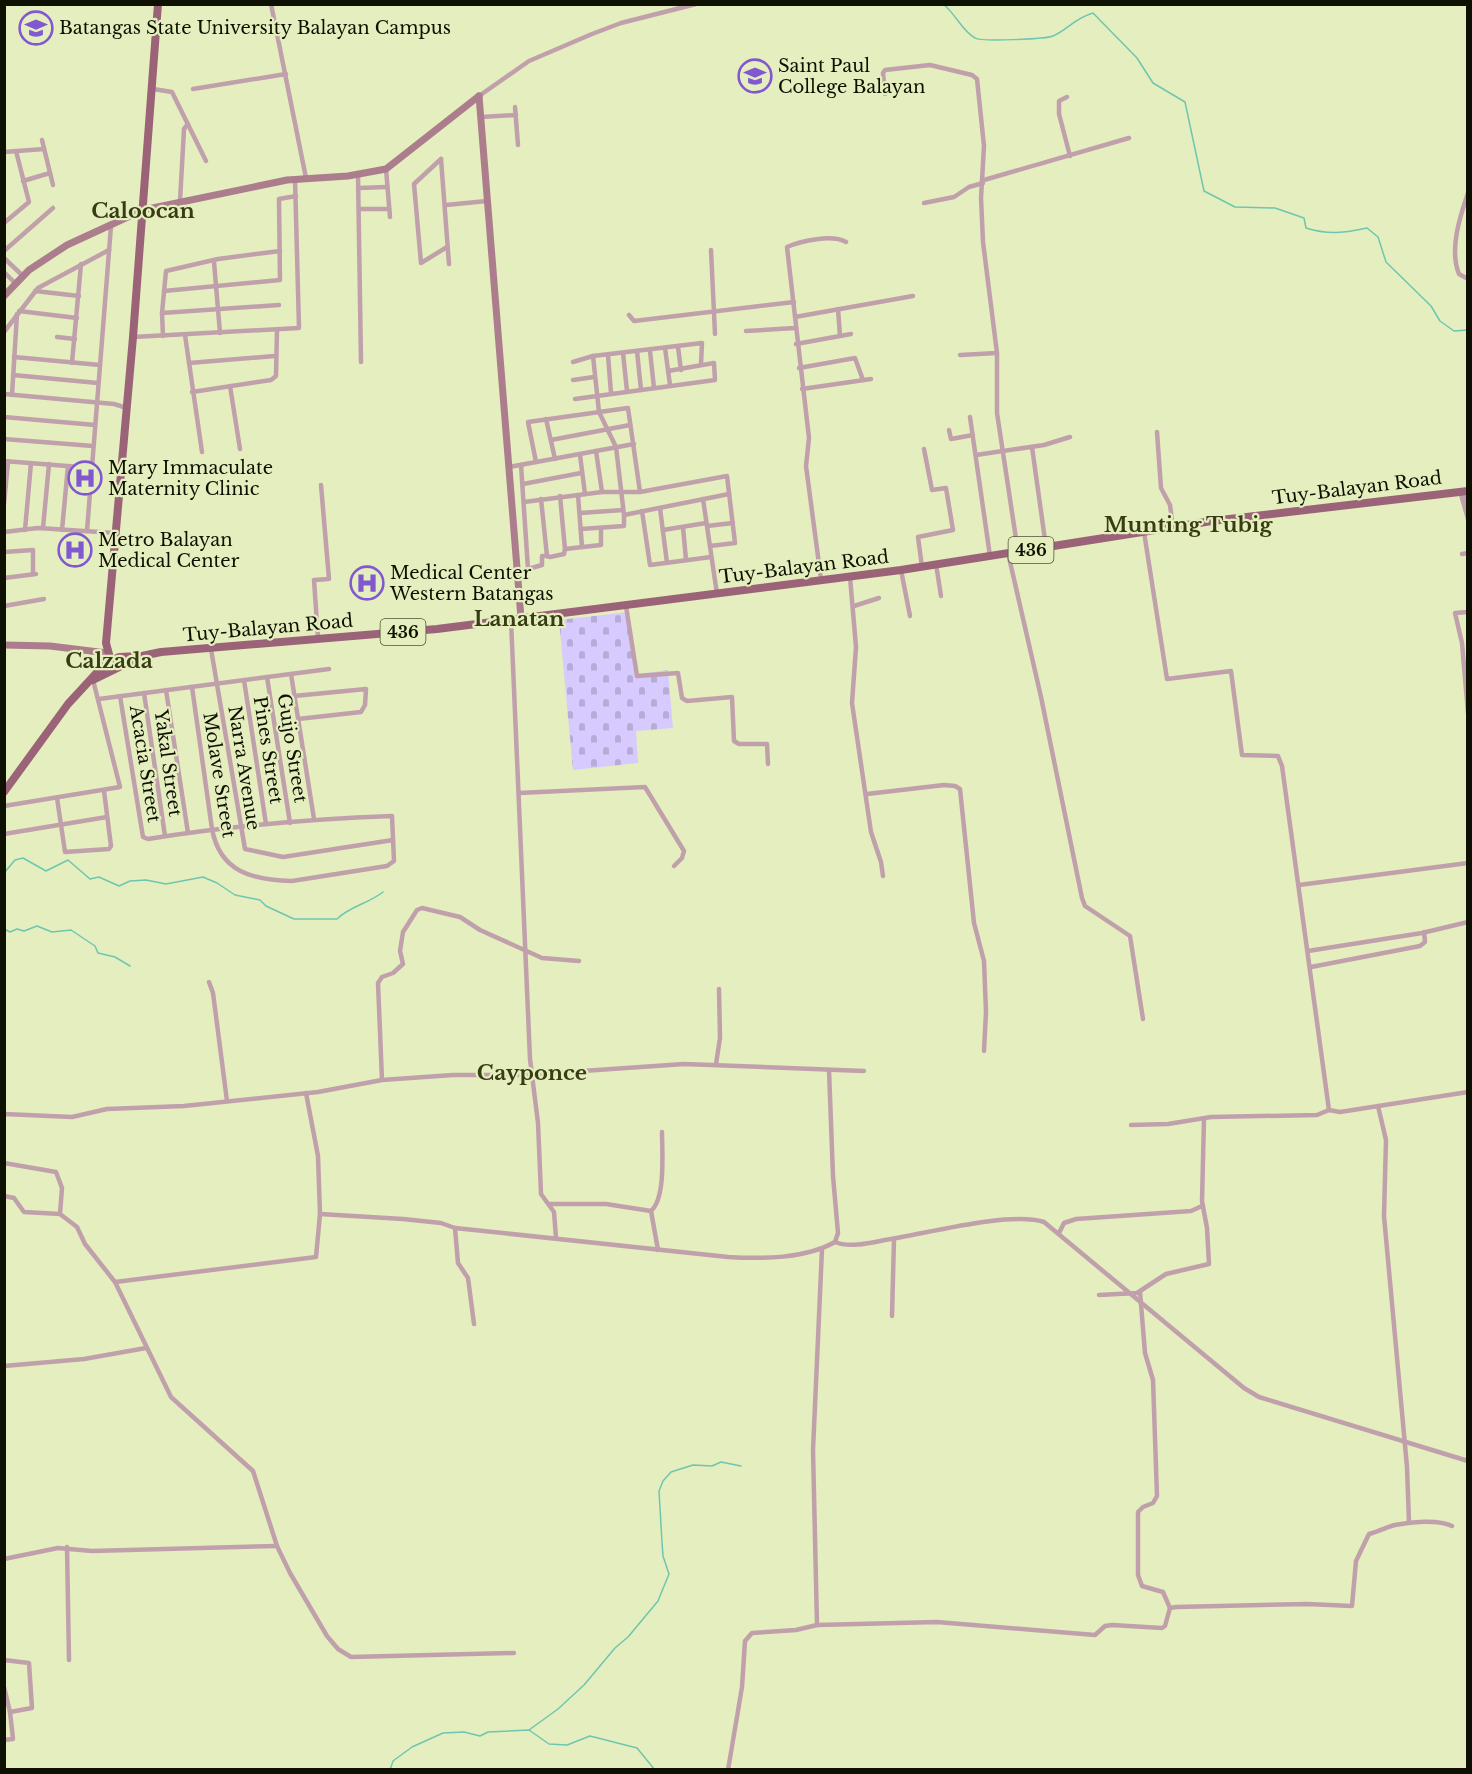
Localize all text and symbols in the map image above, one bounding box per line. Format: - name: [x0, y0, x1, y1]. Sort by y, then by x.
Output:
- school or university icon: Batangas State University Balayan Campus: [18, 10, 54, 46]
- place label: Batangas State University Balayan Campus: [59, 17, 451, 39]
- place label: Saint Paul College Balayan: [778, 55, 925, 98]
- school or university icon: Saint Paul College Balayan: [737, 58, 773, 94]
- district label: Caloocan: [91, 198, 195, 224]
- place label: Mary Immaculate Maternity Clinic: [108, 457, 273, 500]
- hospital icon: Mary Immaculate Maternity Clinic: [67, 460, 103, 496]
- street label: Tuy-Balayan Road: [1271, 467, 1443, 509]
- district label: Munting Tubig: [1104, 512, 1273, 538]
- place label: Metro Balayan Medical Center: [98, 529, 240, 572]
- hospital icon: Metro Balayan Medical Center: [57, 532, 93, 568]
- road number: 436: [1008, 537, 1054, 563]
- street label: Tuy-Balayan Road: [718, 546, 890, 588]
- place label: Medical Center Western Batangas: [389, 562, 553, 605]
- hospital icon: Medical Center Western Batangas: [349, 565, 385, 601]
- district label: Lanatan: [474, 606, 564, 632]
- street label: Tuy-Balayan Road: [182, 610, 354, 646]
- road number: 436: [380, 619, 426, 645]
- district label: Calzada: [65, 648, 153, 674]
- street label: Guijo Street: [272, 692, 312, 804]
- street label: Pines Street: [249, 695, 287, 806]
- street label: Acacia Street: [125, 703, 165, 824]
- street label: Narra Avenue: [223, 704, 265, 832]
- street label: Yakal Street: [149, 707, 186, 818]
- street label: Molave Street: [198, 711, 240, 839]
- district label: Cayponce: [477, 1060, 587, 1086]

